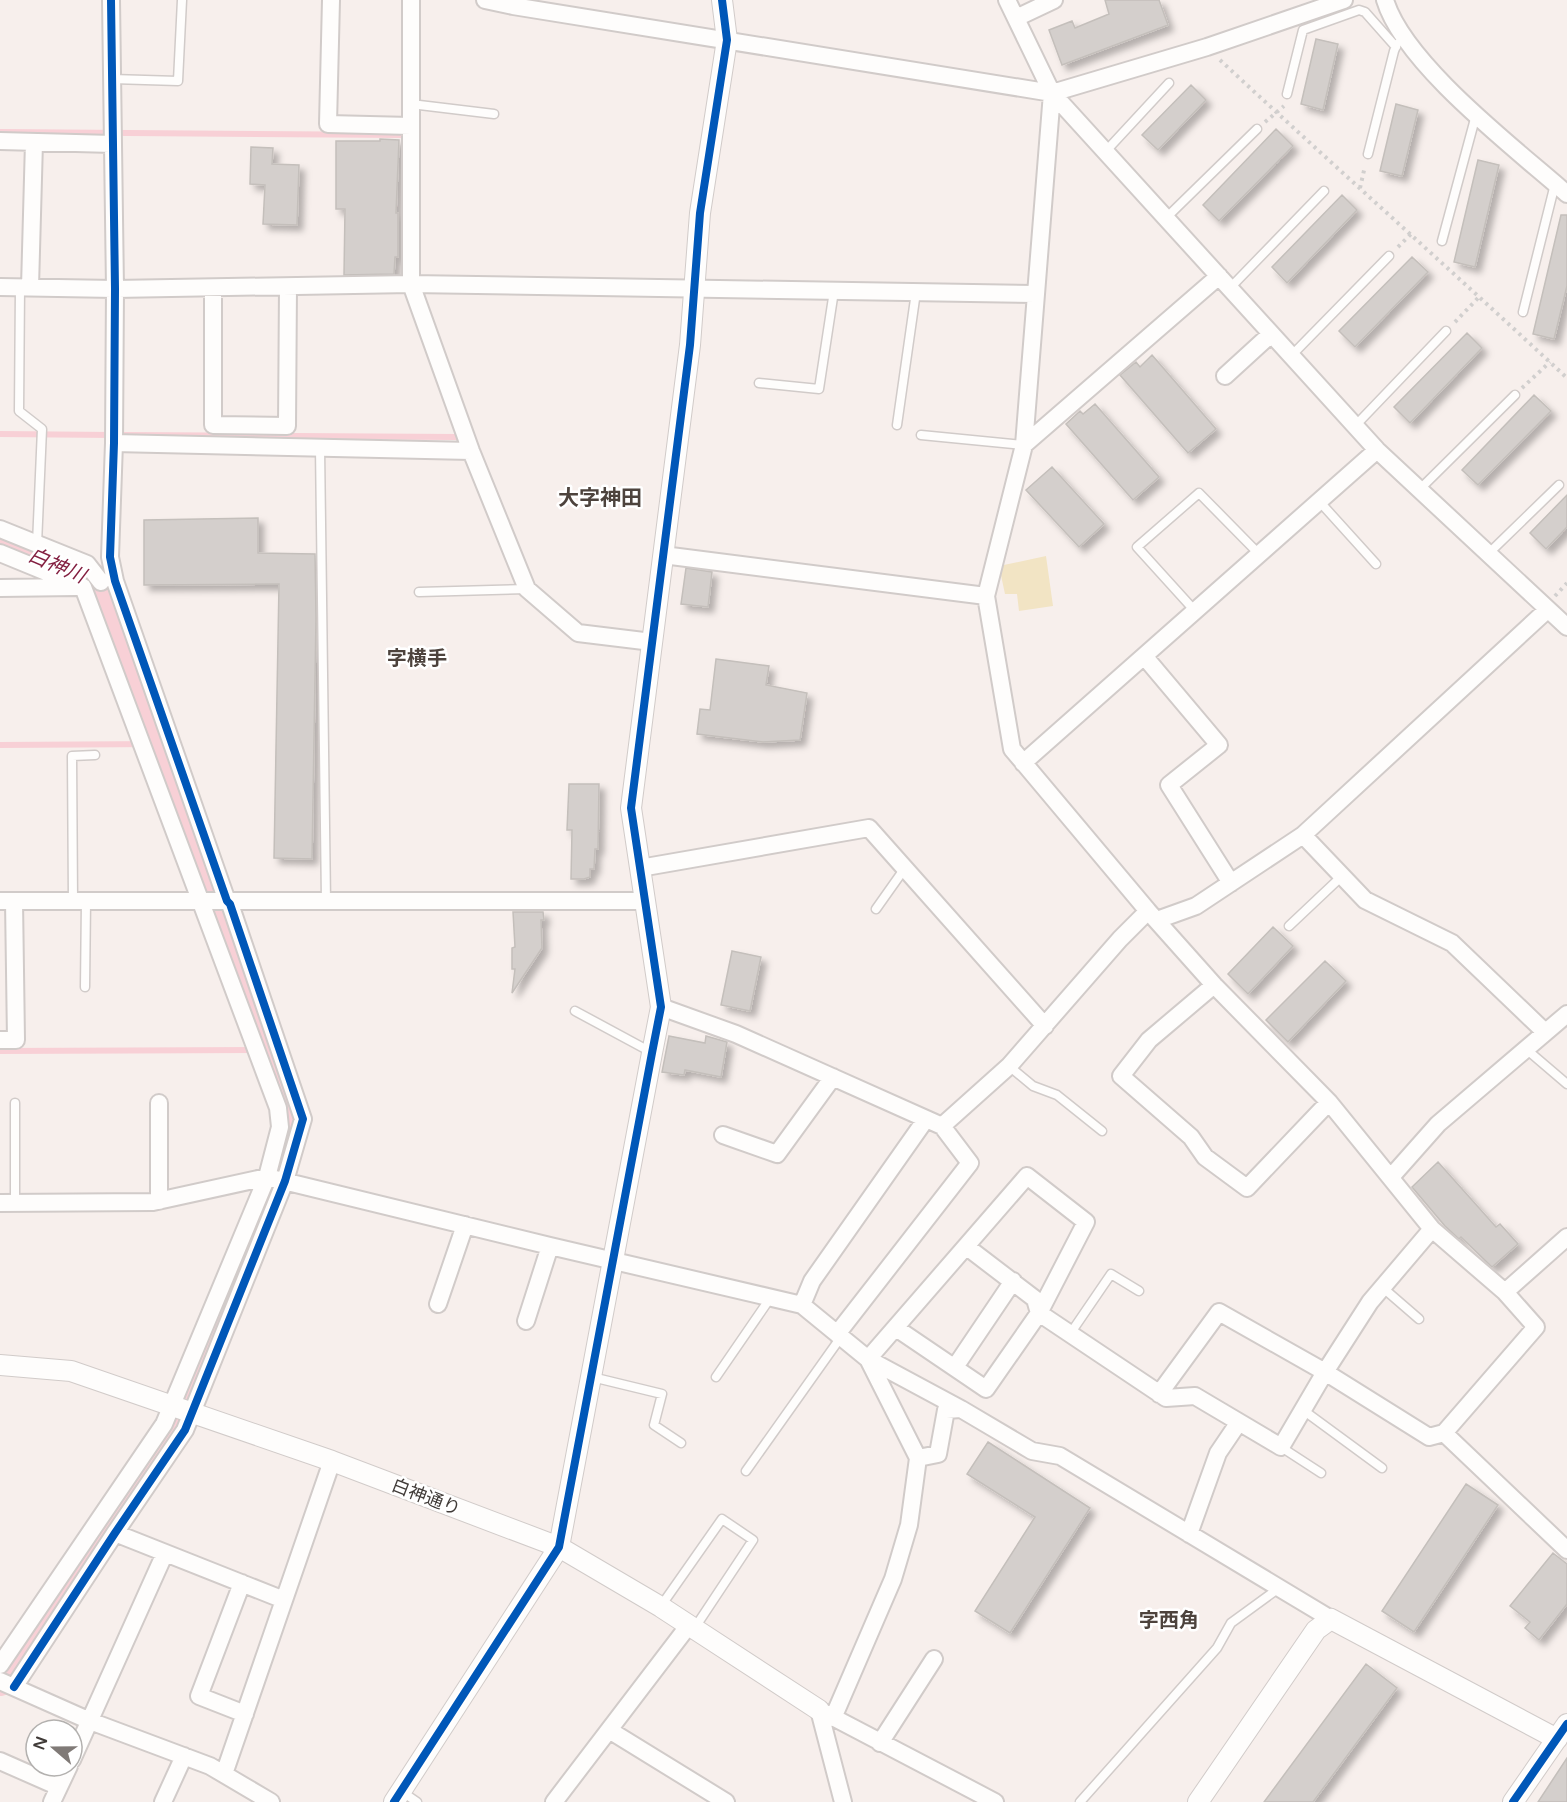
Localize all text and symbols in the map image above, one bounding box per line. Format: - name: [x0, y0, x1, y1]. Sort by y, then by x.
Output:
- district label: 大字神田: [558, 486, 642, 511]
- water label: 白神川: [24, 543, 91, 589]
- district label: 字横手: [387, 647, 447, 671]
- street label: 白神通り: [388, 1474, 464, 1520]
- district label: 字西角: [1139, 1609, 1199, 1633]
- north arrow: [24, 1718, 84, 1778]
- text: N: [29, 1734, 52, 1753]

